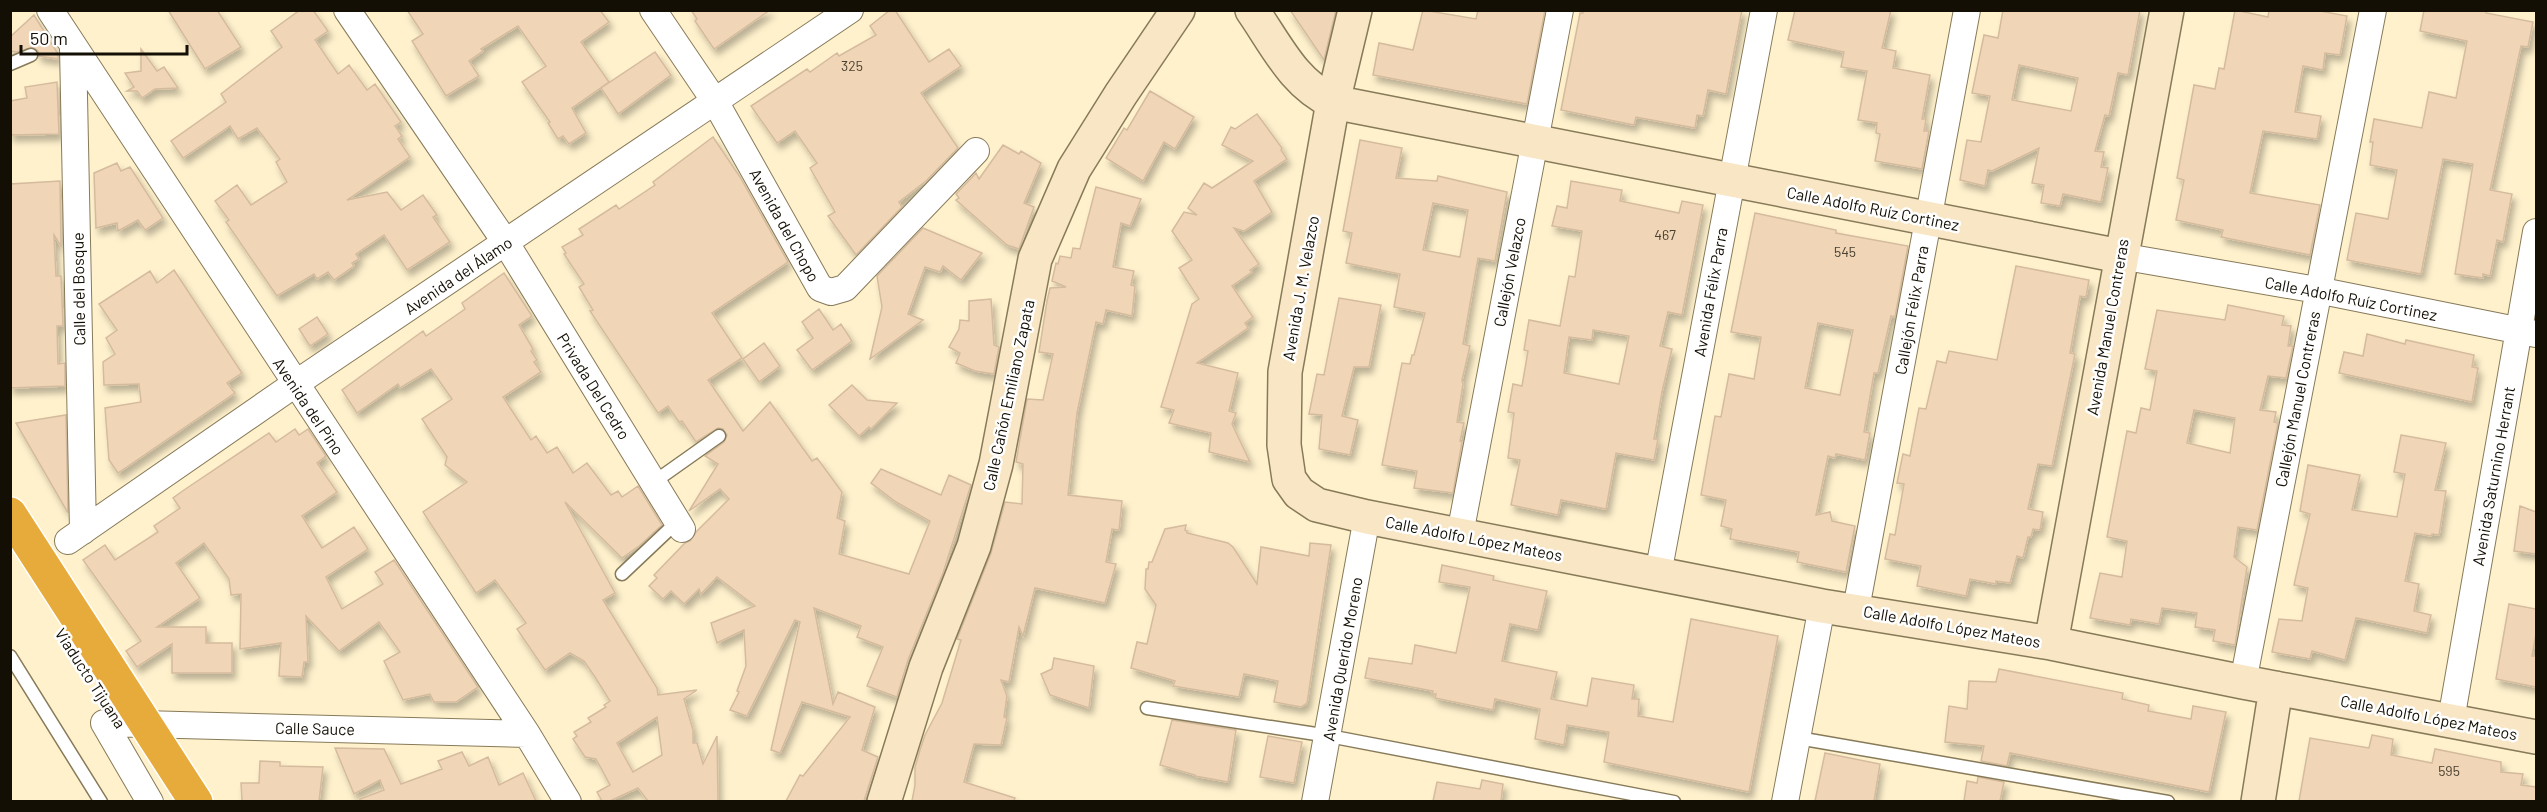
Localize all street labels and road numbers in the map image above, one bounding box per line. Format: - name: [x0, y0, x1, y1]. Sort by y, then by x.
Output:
- street label: Avenida del Chopo: [746, 165, 824, 285]
- street label: Calle Adolfo Ruíz Cortinez: [1785, 182, 1961, 234]
- street label: Avenida J. M. Velazco: [1278, 214, 1322, 362]
- street label: Callejón Velazco: [1489, 216, 1529, 328]
- street label: Avenida Félix Parra: [1689, 226, 1731, 358]
- street label: Calle del Bosque: [68, 232, 88, 346]
- street label: Avenida del Álamo: [401, 232, 515, 318]
- street label: Avenida Manuel Contreras: [2082, 237, 2132, 417]
- street label: Callejón Félix Parra: [1890, 244, 1932, 376]
- street label: Calle Adolfo Ruíz Cortinez: [2263, 272, 2439, 324]
- street label: Calle Cañón Emiliano Zapata: [978, 298, 1038, 492]
- street label: Callejón Manuel Contreras: [2271, 309, 2323, 489]
- street label: Privada Del Cedro: [554, 329, 634, 443]
- street label: Avenida del Pino: [270, 354, 348, 458]
- street label: Avenida Saturnino Herrant: [2468, 385, 2518, 567]
- street label: Calle Adolfo López Mateos: [1384, 512, 1564, 564]
- street label: Avenida Querido Moreno: [1318, 575, 1366, 743]
- street label: Calle Adolfo López Mateos: [1862, 601, 2042, 651]
- street label: Viaducto Tijuana: [52, 624, 130, 732]
- street label: Calle Adolfo López Mateos: [2339, 691, 2519, 743]
- street label: Calle Sauce: [275, 718, 355, 738]

